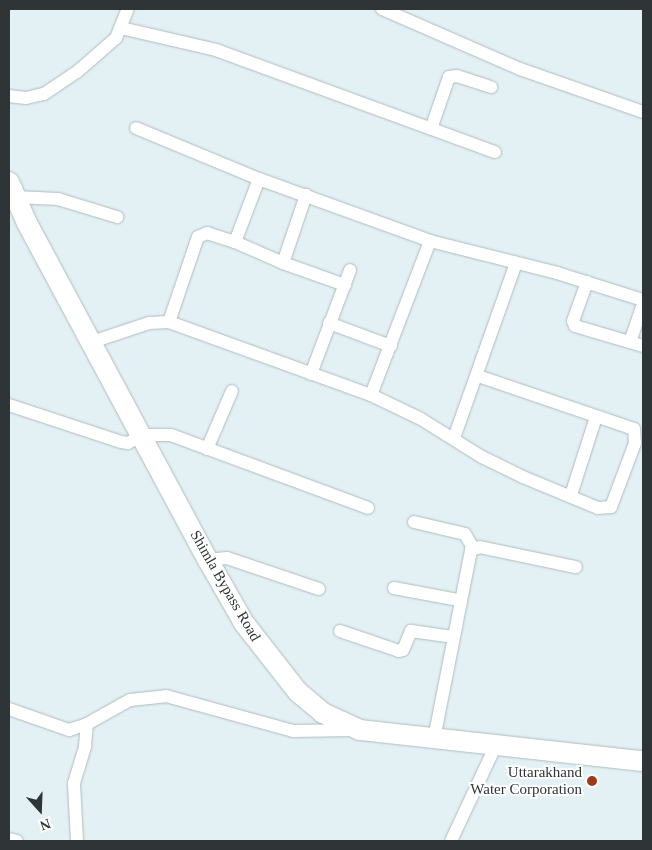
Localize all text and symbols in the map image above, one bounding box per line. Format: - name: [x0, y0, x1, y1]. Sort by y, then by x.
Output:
- street label: Shimla Bypass Road: [186, 527, 264, 645]
- place label: Uttarakhand Water Corporation: [470, 763, 582, 798]
- marker: Uttarakhand Water Corporation: [586, 775, 598, 787]
- north arrow: [15, 785, 65, 835]
- text: N: [38, 816, 53, 833]

